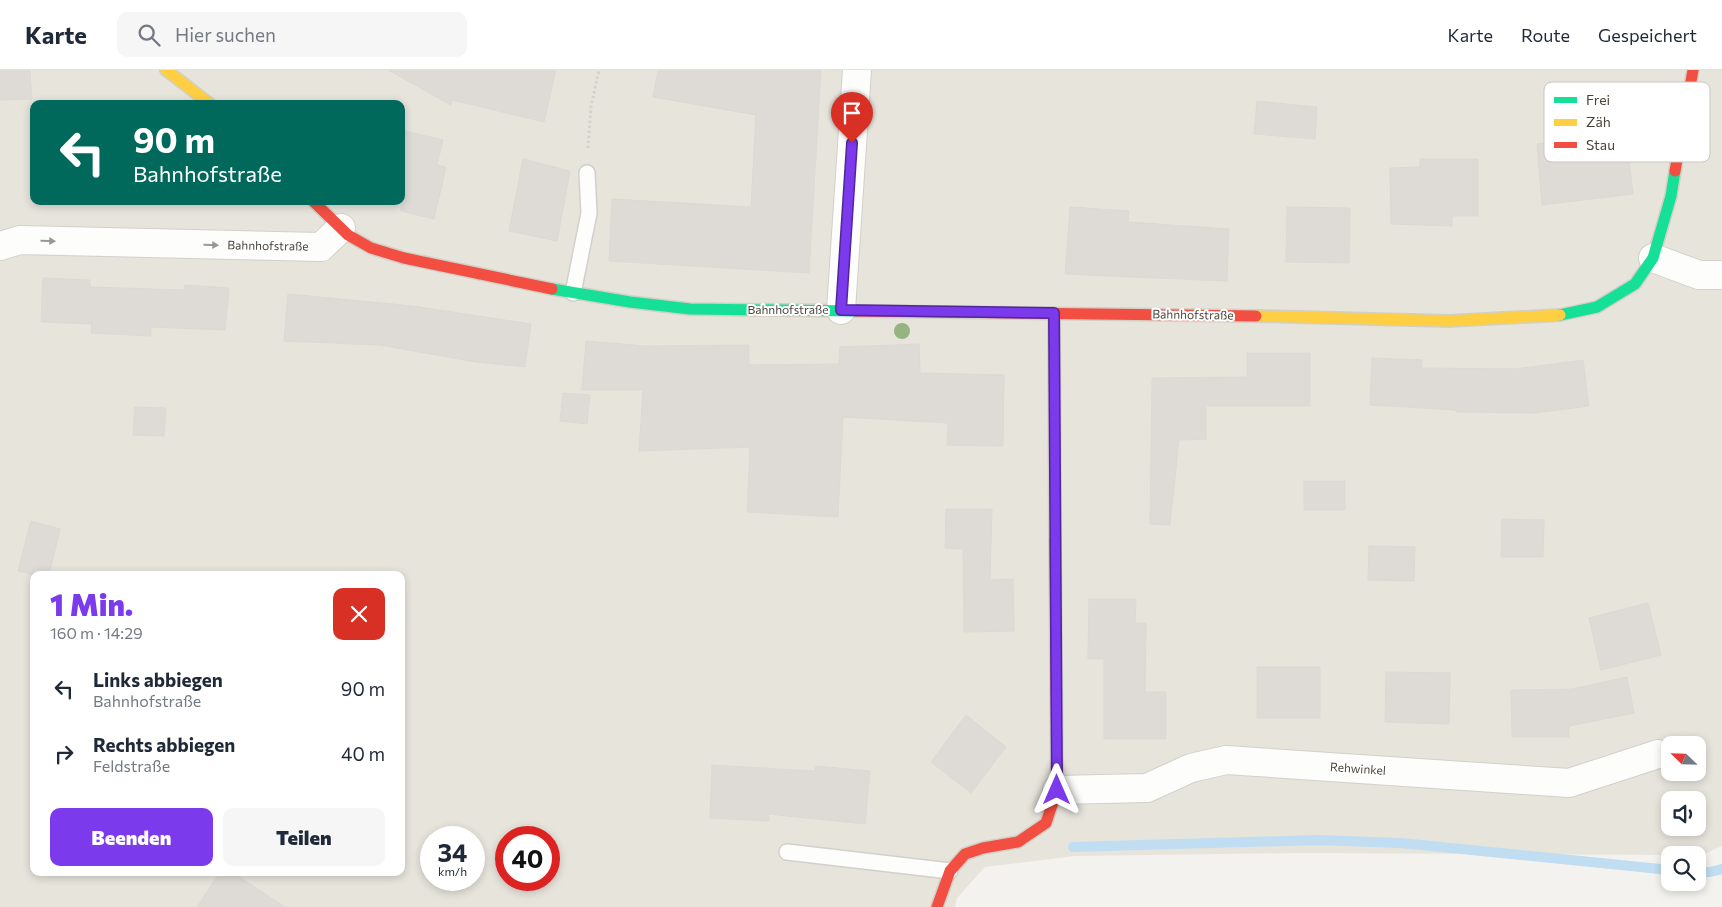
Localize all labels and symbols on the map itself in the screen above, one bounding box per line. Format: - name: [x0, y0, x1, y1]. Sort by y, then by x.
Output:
- legend: [1544, 82, 1710, 162]
- text: Frei: [1586, 91, 1610, 108]
- pin: [831, 92, 873, 143]
- text: Zäh: [1586, 113, 1611, 130]
- text: Stau: [1586, 136, 1615, 153]
- one-way arrow: [40, 237, 56, 245]
- street label: Bahnhofstraße: [227, 237, 309, 253]
- one-way arrow: [203, 241, 219, 249]
- street label: Bahnhofstraße: [747, 302, 829, 316]
- street label: Bahnhofstraße: [1152, 306, 1234, 322]
- north arrow: [1661, 736, 1706, 781]
- street label: Rehwinkel: [1330, 759, 1386, 777]
- position arrow: [1030, 763, 1082, 815]
- speed limit sign: 40: [495, 826, 560, 891]

